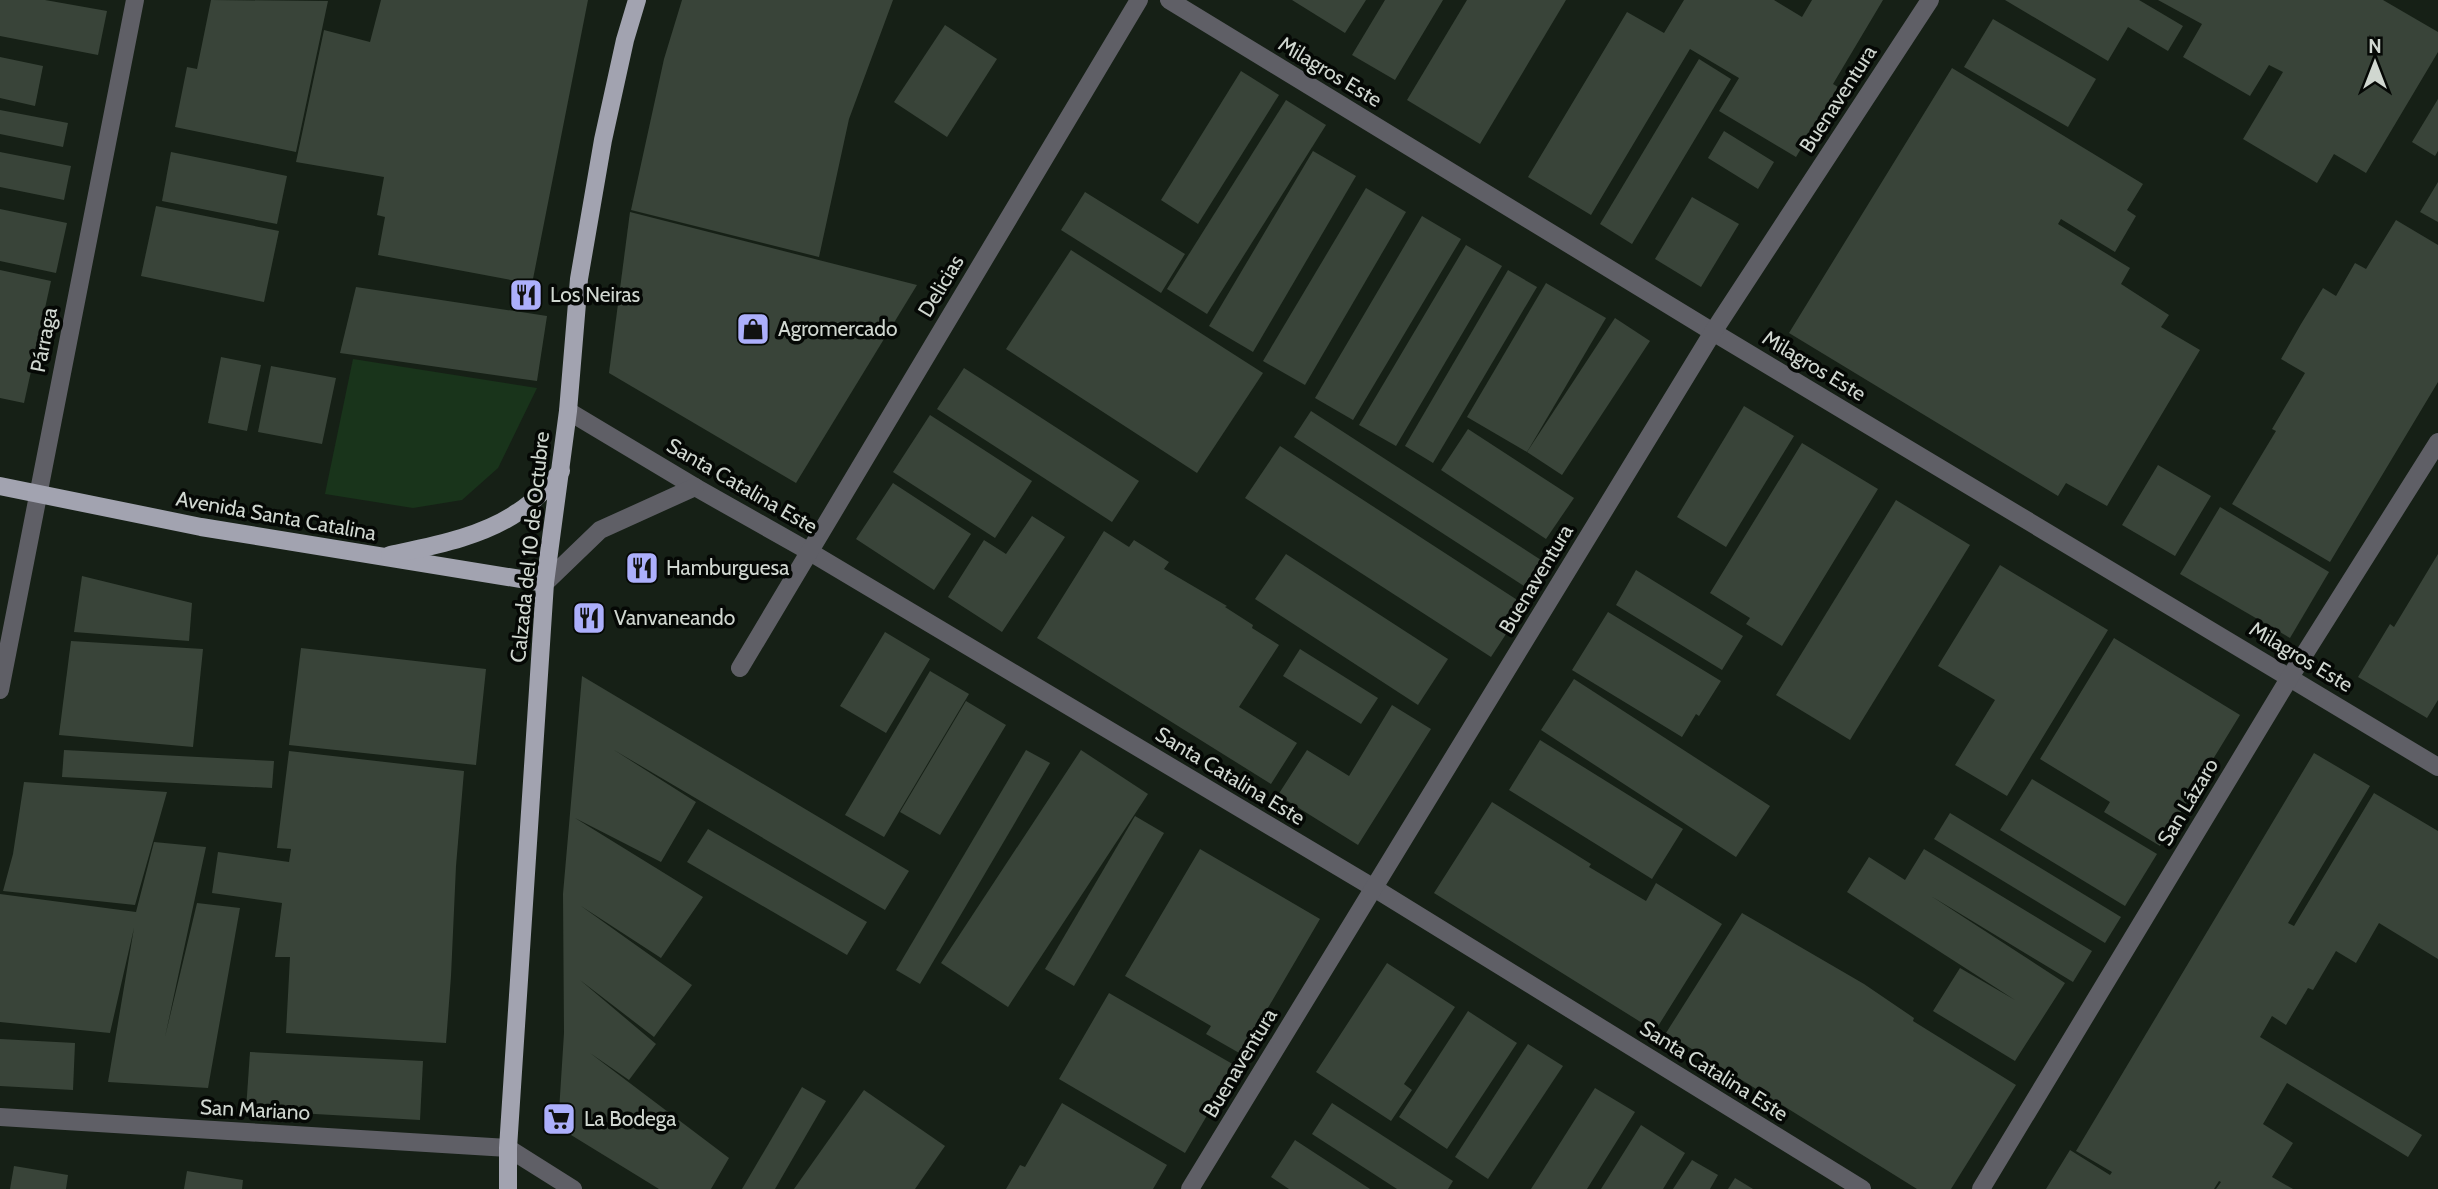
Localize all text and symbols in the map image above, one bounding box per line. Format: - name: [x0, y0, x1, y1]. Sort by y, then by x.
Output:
- north arrow: [2340, 28, 2410, 98]
- street label: Milagros Este: [1274, 31, 1387, 112]
- text: N: [2368, 35, 2382, 58]
- street label: Buenaventura: [1794, 40, 1881, 157]
- street label: Delicias: [912, 250, 969, 321]
- restaurant icon: Los Neiras: [507, 276, 545, 314]
- place label: Los Neiras: [550, 282, 641, 307]
- street label: Párraga: [25, 305, 62, 374]
- shop icon: Agromercado: [734, 310, 772, 348]
- place label: Agromercado: [778, 316, 898, 341]
- street label: Milagros Este: [1758, 325, 1871, 406]
- street label: Calzada del 10 de Octubre: [505, 430, 554, 664]
- street label: Santa Catalina Este: [663, 432, 822, 539]
- street label: Avenida Santa Catalina: [174, 486, 378, 545]
- street label: Buenaventura: [1493, 520, 1578, 638]
- restaurant icon: Hamburguesa: [623, 549, 661, 587]
- place label: Hamburguesa: [666, 555, 789, 580]
- restaurant icon: Vanvaneando: [570, 599, 608, 637]
- place label: Vanvaneando: [614, 605, 735, 630]
- street label: Milagros Este: [2245, 616, 2358, 697]
- street label: Santa Catalina Este: [1151, 721, 1310, 830]
- street label: San Lázaro: [2152, 754, 2223, 850]
- street label: Buenaventura: [1197, 1004, 1282, 1122]
- street label: Santa Catalina Este: [1636, 1015, 1793, 1126]
- street label: San Mariano: [199, 1094, 311, 1125]
- supermarket icon: La Bodega: [540, 1100, 578, 1138]
- place label: La Bodega: [584, 1106, 676, 1131]

